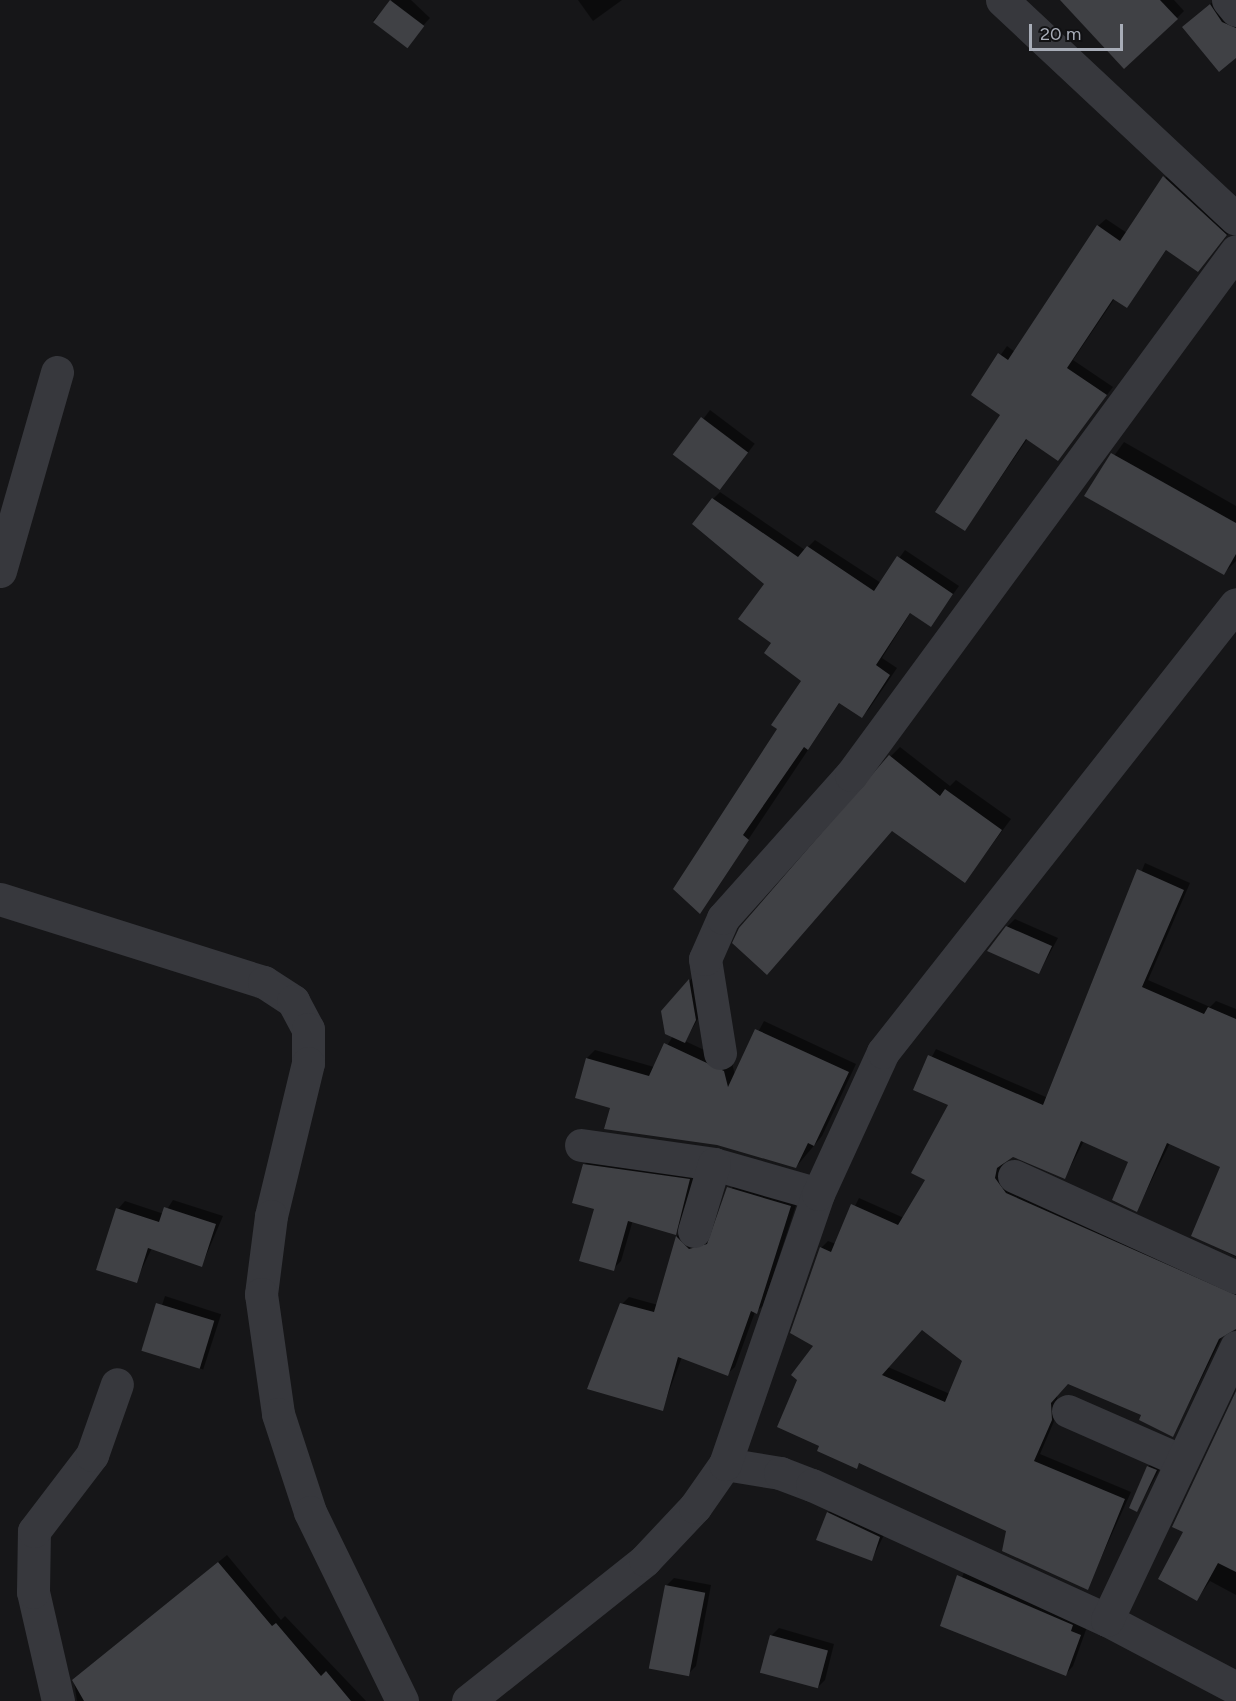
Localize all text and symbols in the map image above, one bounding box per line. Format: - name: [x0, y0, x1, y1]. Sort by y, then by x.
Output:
- scale bar: [1032, 12, 1126, 50]
- text: 20 m: [1040, 23, 1081, 45]

